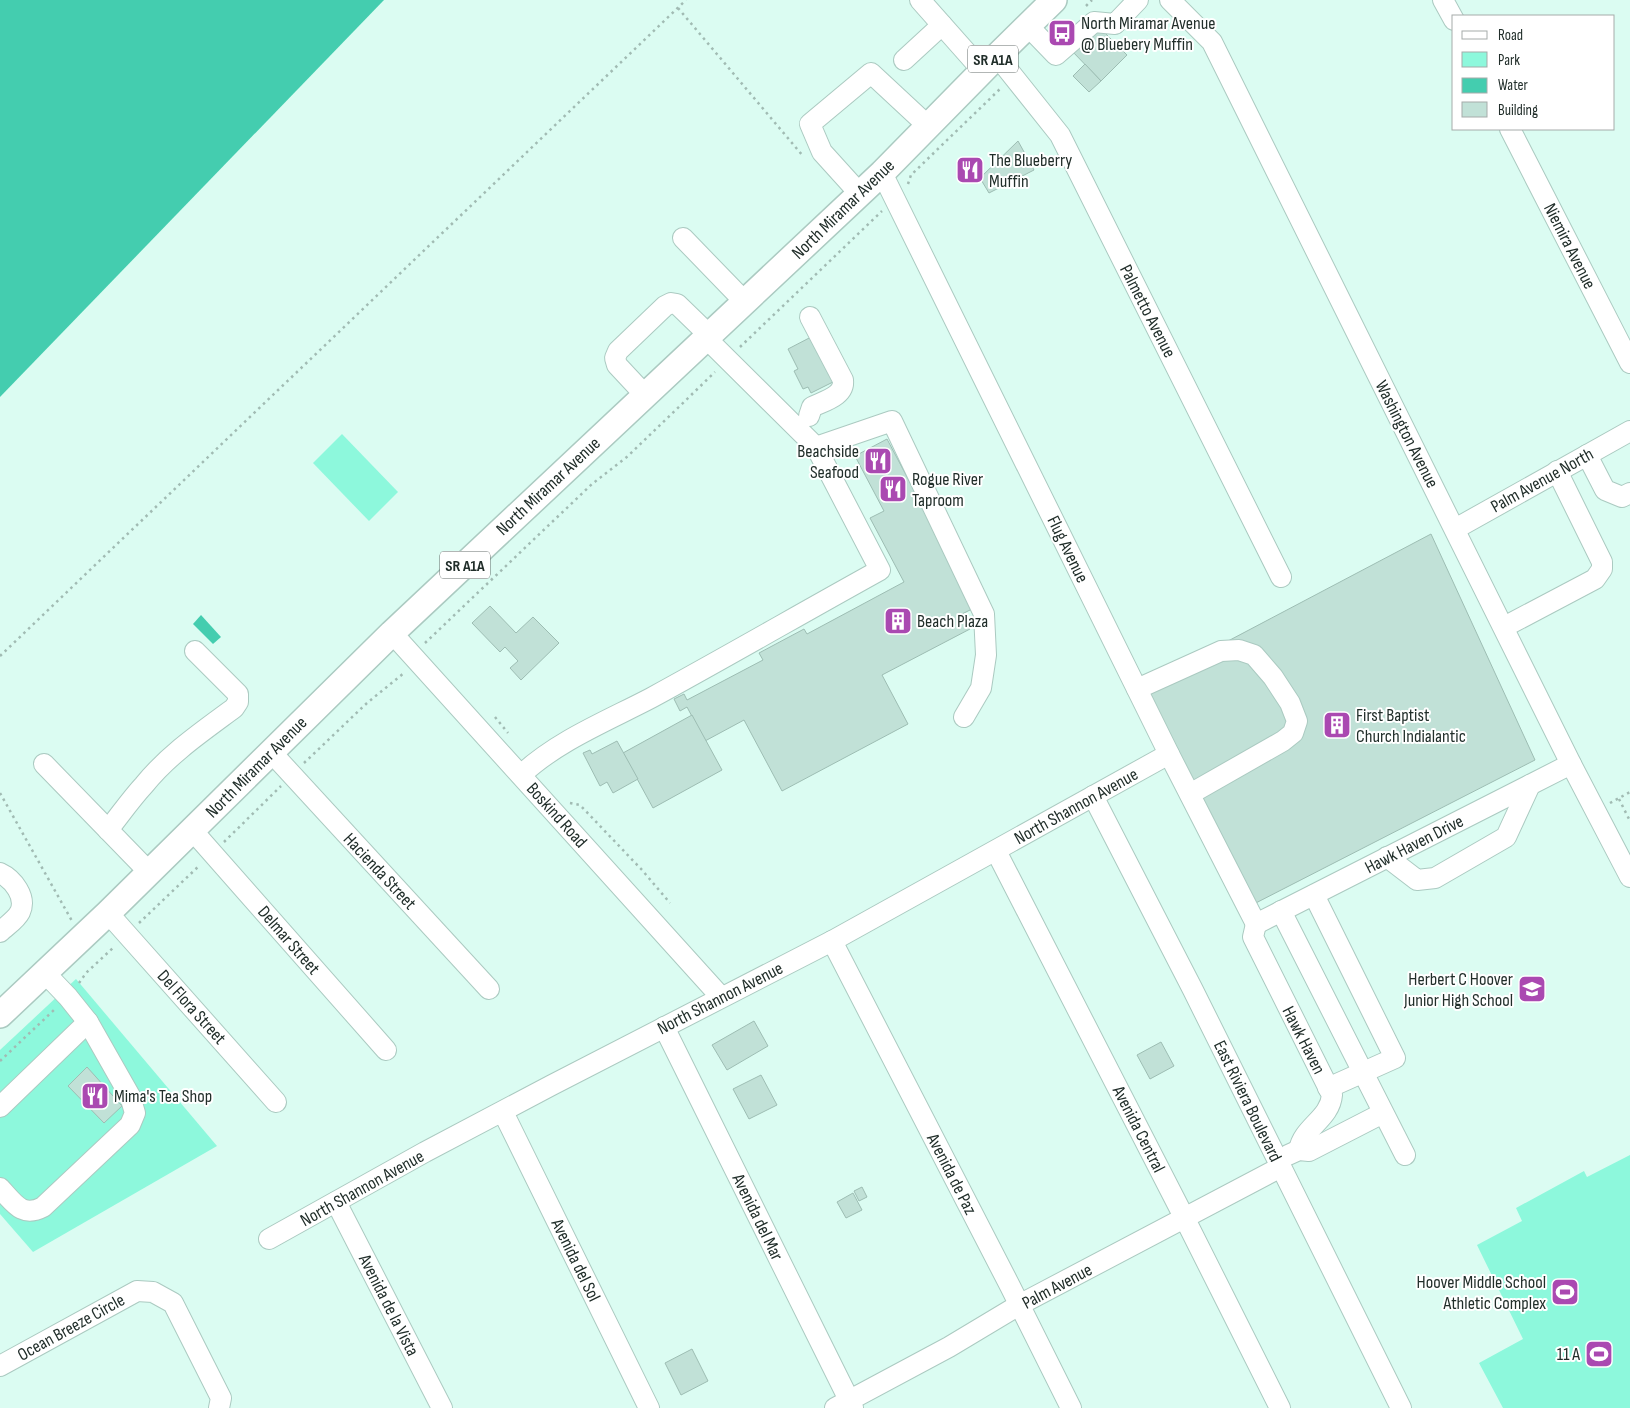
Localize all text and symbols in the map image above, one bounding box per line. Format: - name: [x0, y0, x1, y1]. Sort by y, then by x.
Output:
- place label: North Miramar Avenue @ Bluebery Muffin: [1081, 13, 1215, 55]
- legend: [1452, 15, 1615, 130]
- bus stop icon: North Miramar Avenue @ Bluebery Muffin: [1047, 18, 1077, 48]
- text: Road: [1498, 26, 1523, 45]
- road number: SR A1A: [968, 46, 1018, 72]
- text: Park: [1498, 51, 1520, 70]
- text: Water: [1498, 76, 1529, 95]
- text: Building: [1498, 101, 1538, 120]
- place label: The Blueberry Muffin: [989, 150, 1072, 192]
- street label: North Miramar Avenue: [788, 155, 899, 264]
- restaurant icon: The Blueberry Muffin: [955, 155, 985, 185]
- street label: Niemira Avenue: [1539, 200, 1600, 293]
- street label: Palmetto Avenue: [1115, 261, 1180, 361]
- street label: Washington Avenue: [1370, 377, 1443, 492]
- street label: North Miramar Avenue: [492, 433, 605, 540]
- place label: Beachside Seafood: [797, 441, 859, 483]
- street label: Palm Avenue North: [1487, 444, 1597, 517]
- restaurant icon: Beachside Seafood: [863, 446, 893, 476]
- place label: Rogue River Taproom: [912, 469, 983, 511]
- restaurant icon: Rogue River Taproom: [878, 474, 908, 504]
- street label: Flug Avenue: [1042, 512, 1093, 586]
- road number: SR A1A: [440, 552, 490, 578]
- building icon: Beach Plaza: [883, 606, 913, 636]
- place label: Beach Plaza: [917, 611, 988, 632]
- place label: First Baptist Church Indialantic: [1356, 705, 1466, 747]
- building icon: First Baptist Church Indialantic: [1322, 710, 1352, 740]
- street label: North Miramar Avenue: [201, 712, 311, 822]
- street label: North Shannon Avenue: [1011, 764, 1142, 849]
- street label: Boskind Road: [522, 778, 591, 852]
- street label: Hawk Haven Drive: [1361, 811, 1467, 878]
- street label: Hacienda Street: [339, 829, 421, 914]
- street label: Delmar Street: [253, 902, 324, 979]
- street label: North Shannon Avenue: [654, 958, 786, 1039]
- street label: Del Flora Street: [153, 966, 231, 1049]
- place label: Herbert C Hoover Junior High School: [1403, 969, 1513, 1011]
- school or university icon: Herbert C Hoover Junior High School: [1517, 974, 1547, 1004]
- street label: Hawk Haven: [1278, 1003, 1330, 1078]
- street label: East Riviera Boulevard: [1209, 1037, 1286, 1165]
- restaurant icon: Mima's Tea Shop: [80, 1081, 110, 1111]
- street label: Avenida Central: [1107, 1082, 1169, 1176]
- place label: Mima's Tea Shop: [114, 1086, 212, 1107]
- street label: Avenida de Paz: [922, 1129, 981, 1219]
- street label: North Shannon Avenue: [297, 1146, 428, 1231]
- street label: Avenida del Mar: [727, 1170, 788, 1264]
- street label: Avenida del Sol: [546, 1215, 605, 1305]
- street label: Avenida de la Vista: [354, 1250, 423, 1359]
- street label: Palm Avenue: [1019, 1259, 1096, 1314]
- place label: Hoover Middle School Athletic Complex: [1417, 1272, 1546, 1314]
- sports icon: Hoover Middle School Athletic Complex: [1550, 1277, 1580, 1307]
- street label: Ocean Breeze Circle: [14, 1289, 128, 1366]
- sports icon: 11 A: [1584, 1339, 1614, 1369]
- place label: 11 A: [1557, 1344, 1580, 1365]

